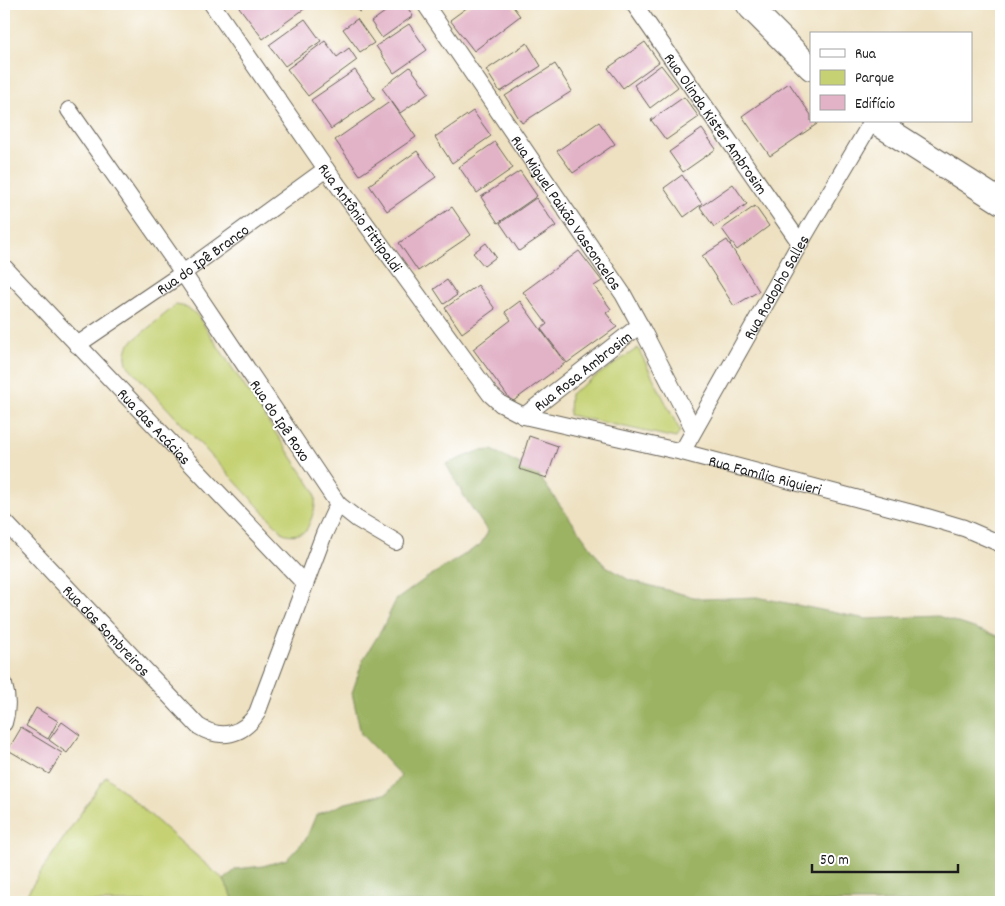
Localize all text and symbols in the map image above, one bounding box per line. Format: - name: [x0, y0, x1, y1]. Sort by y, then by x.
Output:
- legend: [810, 32, 972, 122]
- text: Rua: [855, 44, 877, 66]
- street label: Rua Olinda Kister Ambrosim: [657, 49, 772, 200]
- text: Parque: [855, 68, 895, 90]
- text: Edifício: [855, 94, 895, 116]
- street label: Rua Miguel Paixão Vasconcelos: [504, 131, 626, 296]
- street label: Rua Antônio Fittipaldi: [311, 159, 407, 278]
- street label: Rua do Ipê Branco: [153, 220, 255, 302]
- street label: Rua Rodopho Salles: [739, 231, 816, 344]
- street label: Rua Rosa Ambrosim: [530, 326, 638, 418]
- street label: Rua do Ipê Roxo: [243, 376, 315, 467]
- street label: Rua das Acácias: [111, 384, 195, 471]
- street label: Rua Família Riquieri: [706, 451, 824, 503]
- street label: Rua dos Sombreiros: [56, 581, 155, 683]
- scale bar: [812, 841, 959, 873]
- text: 50 m: [820, 850, 849, 872]

